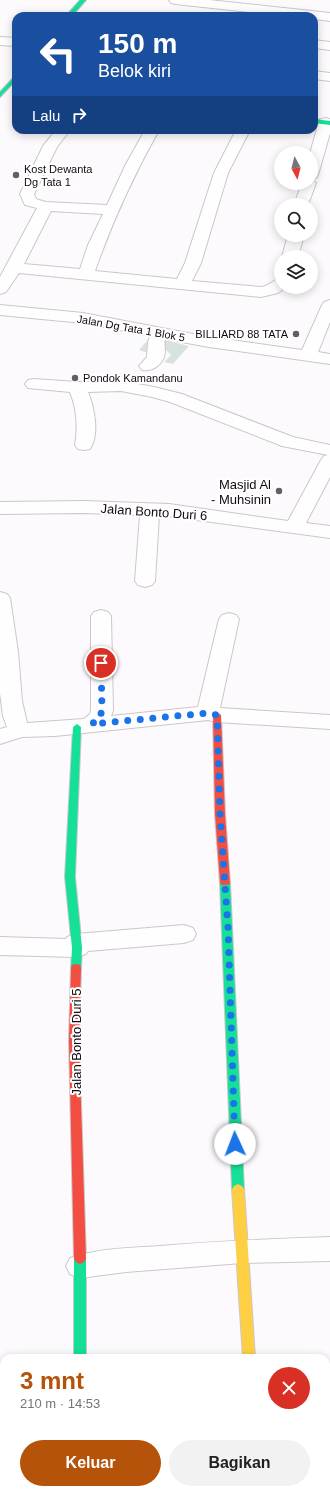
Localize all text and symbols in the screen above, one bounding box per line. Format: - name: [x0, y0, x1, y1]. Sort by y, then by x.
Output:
- icon: left: [32, 28, 84, 80]
- text: 150 m: [98, 28, 177, 59]
- text: Belok kiri: [98, 61, 171, 81]
- icon: right: [68, 104, 90, 126]
- text: Lalu: [32, 107, 60, 124]
- north arrow: [274, 146, 318, 190]
- map controls: [274, 146, 318, 294]
- place label: Kost Dewanta Dg Tata 1: [24, 163, 93, 188]
- marker: Kost Dewanta Dg Tata 1: [11, 170, 21, 180]
- button: search: [274, 198, 318, 242]
- button: layers: [274, 250, 318, 294]
- street label: Jalan Dg Tata 1 Blok 5: [76, 313, 186, 343]
- place label: BILLIARD 88 TATA: [195, 328, 289, 340]
- marker: BILLIARD 88 TATA: [291, 329, 301, 339]
- place label: Pondok Kamandanu: [83, 372, 183, 384]
- marker: Pondok Kamandanu: [70, 373, 80, 383]
- place label: Masjid Al - Muhsinin: [211, 477, 271, 507]
- marker: Masjid Al - Muhsinin: [274, 486, 284, 496]
- street label: Jalan Bonto Duri 6: [100, 501, 208, 523]
- pin: [84, 646, 118, 680]
- icon: arrive: [90, 652, 112, 674]
- street label: Jalan Bonto Duri 5: [69, 989, 84, 1095]
- position arrow: [214, 1123, 256, 1165]
- text: 3 mnt: [20, 1367, 84, 1394]
- button: close: [268, 1367, 310, 1409]
- text: 210 m · 14:53: [20, 1396, 100, 1411]
- button: Keluar: [20, 1440, 161, 1486]
- button: Bagikan: [169, 1440, 310, 1486]

